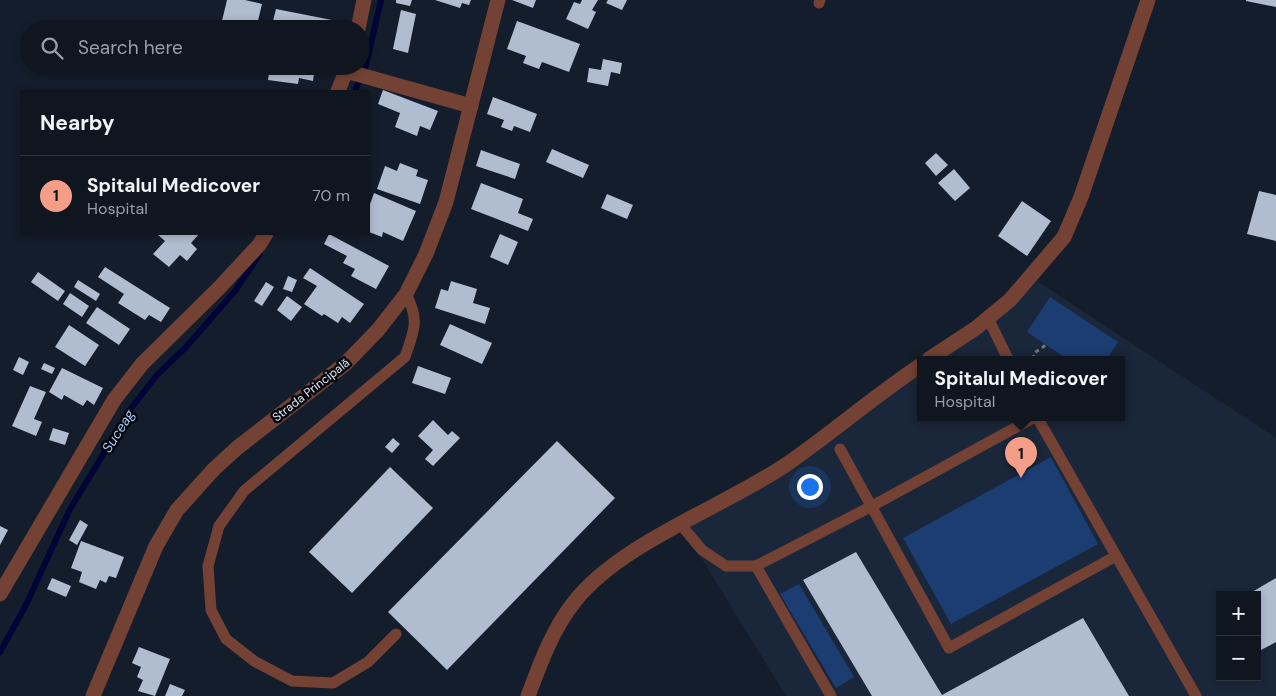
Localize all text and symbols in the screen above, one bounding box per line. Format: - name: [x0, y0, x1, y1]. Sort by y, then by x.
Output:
- search box: [20, 20, 370, 75]
- icon: search: [38, 34, 66, 62]
- text: Search here: [78, 35, 183, 60]
- text: Nearby: [40, 109, 114, 137]
- text: Spitalul Medicover: [87, 173, 260, 198]
- text: 1: [53, 185, 59, 206]
- text: 70 m: [312, 185, 350, 206]
- text: Hospital: [87, 198, 148, 219]
- street label: Strada Principală: [269, 355, 353, 425]
- popup: [917, 356, 1125, 421]
- text: Spitalul Medicover: [935, 366, 1107, 391]
- text: Hospital: [935, 391, 995, 412]
- water label: Suceag: [98, 406, 138, 456]
- pin: 1: [1005, 437, 1037, 478]
- your location: [797, 474, 823, 500]
- map controls: [1216, 591, 1261, 681]
- button: +: [1216, 591, 1261, 636]
- button: −: [1216, 636, 1261, 681]

